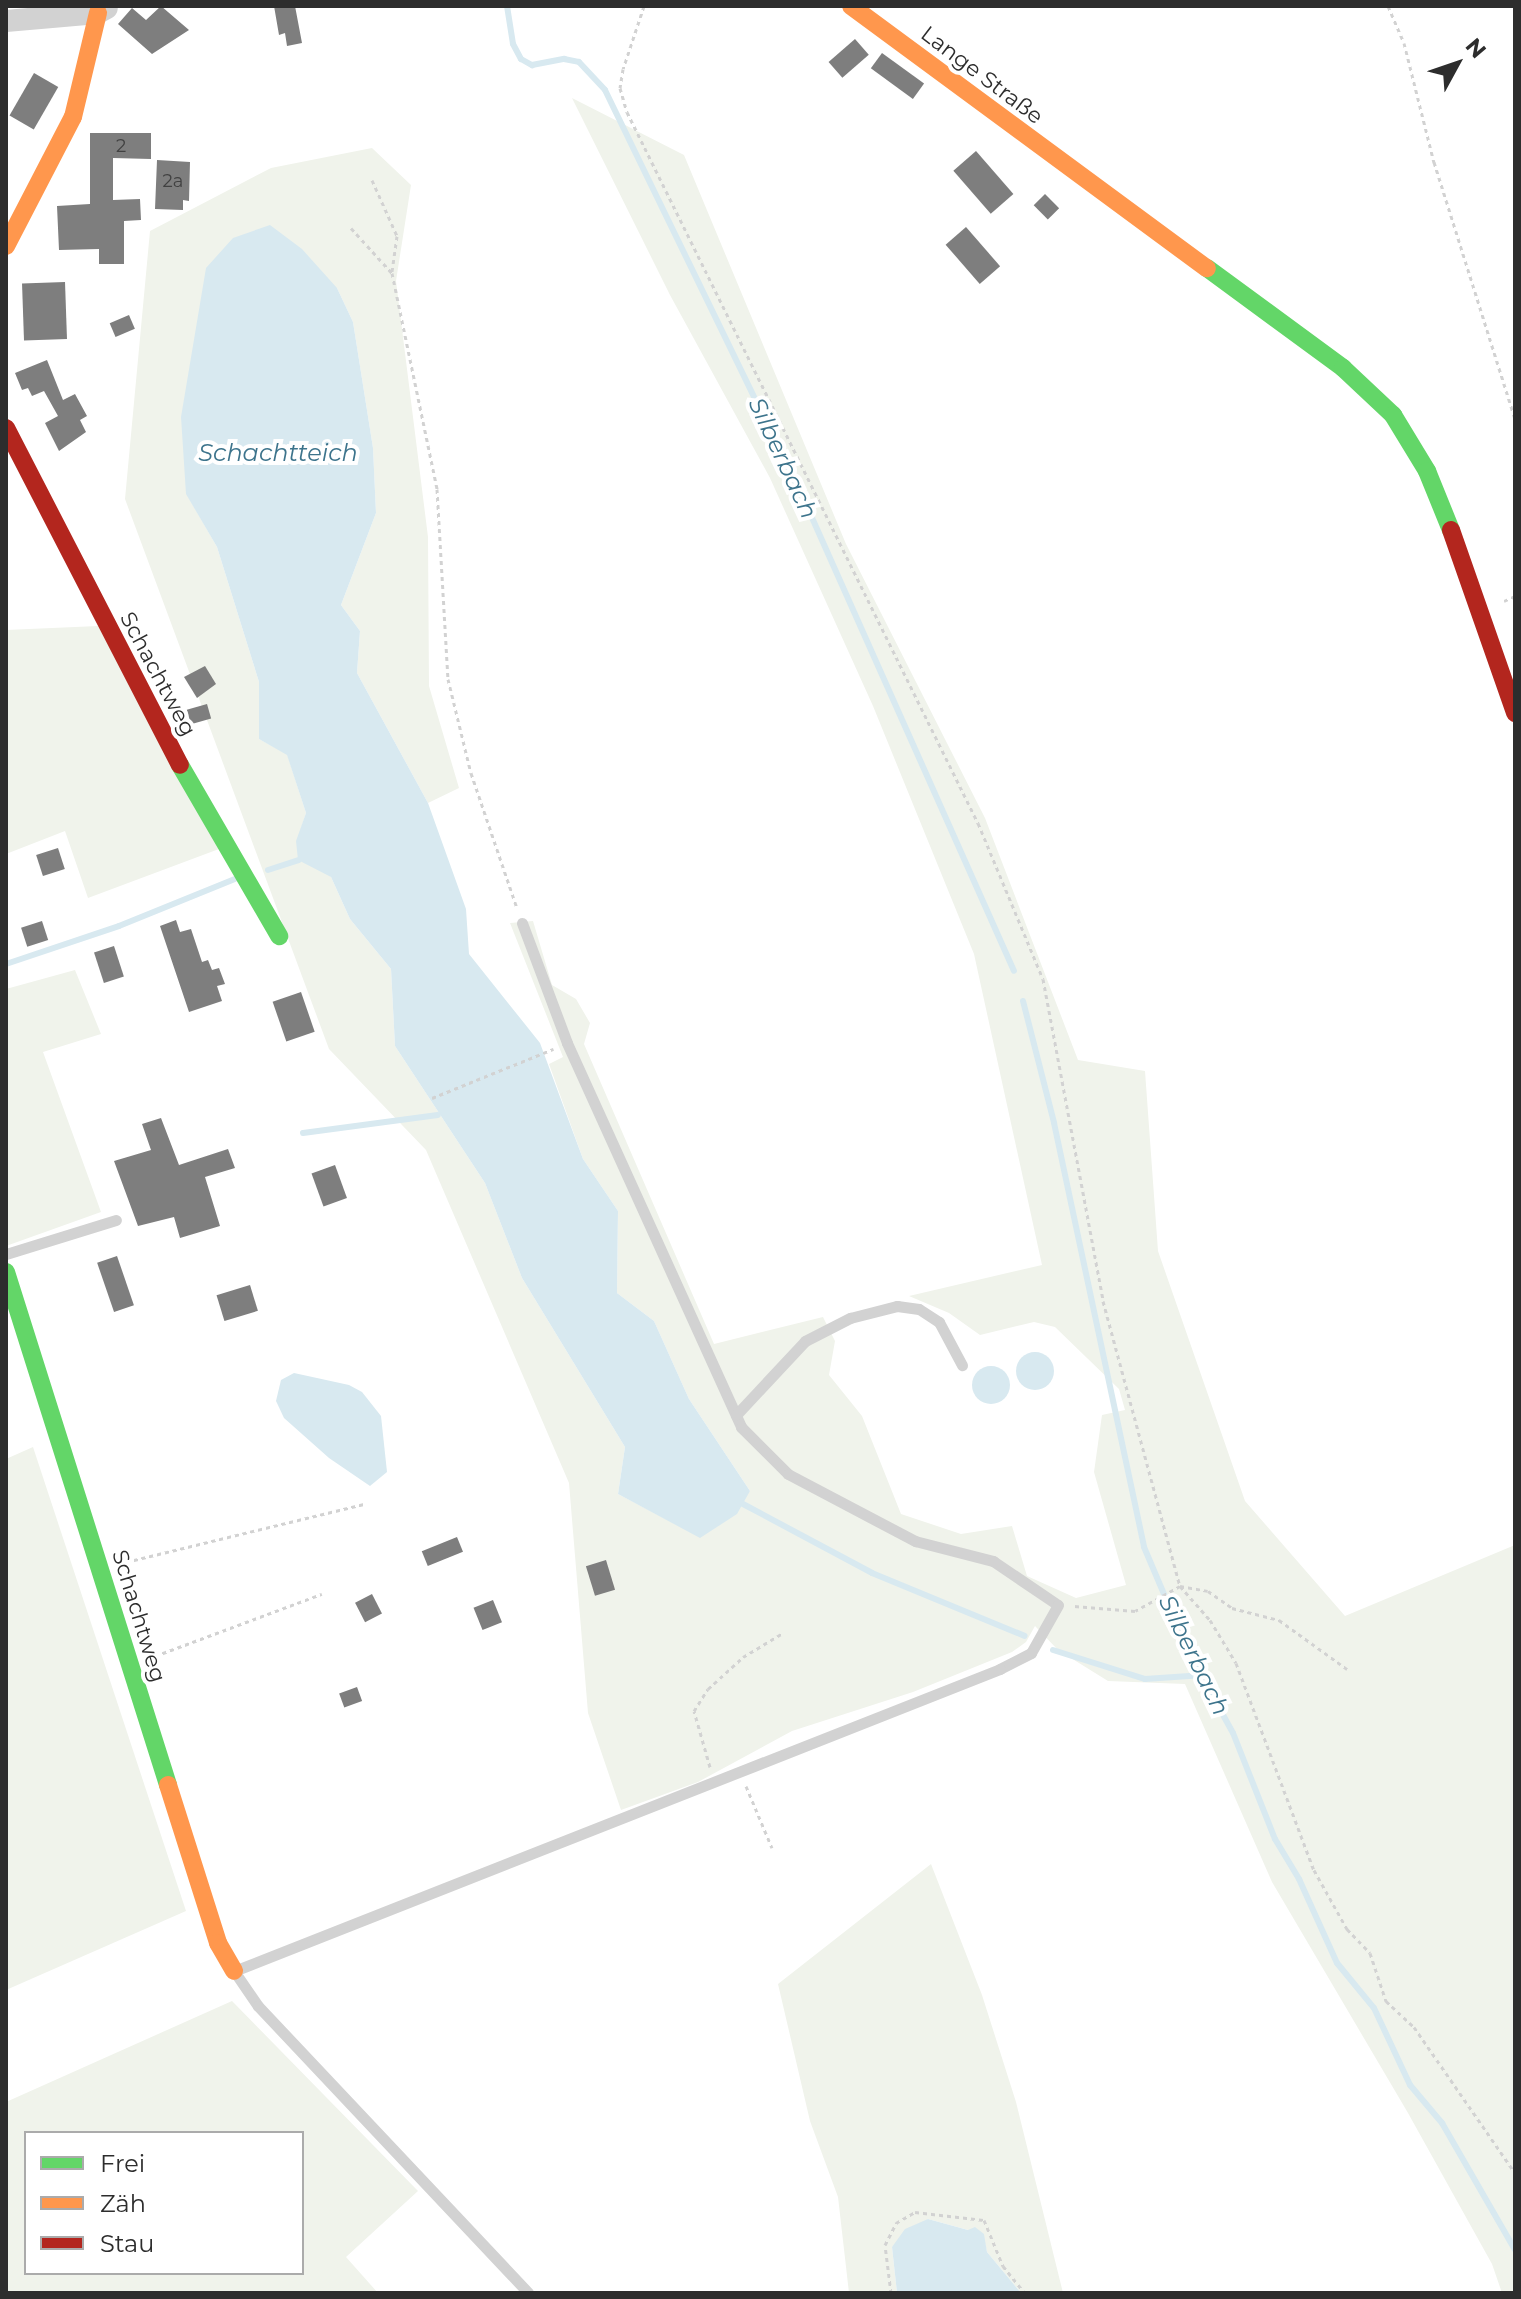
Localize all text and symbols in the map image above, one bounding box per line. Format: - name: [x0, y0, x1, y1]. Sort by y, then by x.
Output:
- street label: Lange Straße: [916, 20, 1048, 130]
- north arrow: [1417, 24, 1497, 104]
- text: N: [1460, 33, 1492, 64]
- house number: 2: [116, 135, 126, 157]
- house number: 2a: [163, 170, 183, 192]
- water label: Silberbach: [742, 393, 824, 523]
- water label: Schachtteich: [198, 439, 358, 467]
- street label: Schachtweg: [114, 607, 202, 741]
- street label: Schachtweg: [106, 1547, 172, 1685]
- water label: Silberbach: [1153, 1590, 1235, 1720]
- legend: [24, 2131, 304, 2275]
- text: Frei: [100, 2149, 145, 2178]
- text: Zäh: [100, 2189, 146, 2218]
- text: Stau: [100, 2229, 154, 2258]

